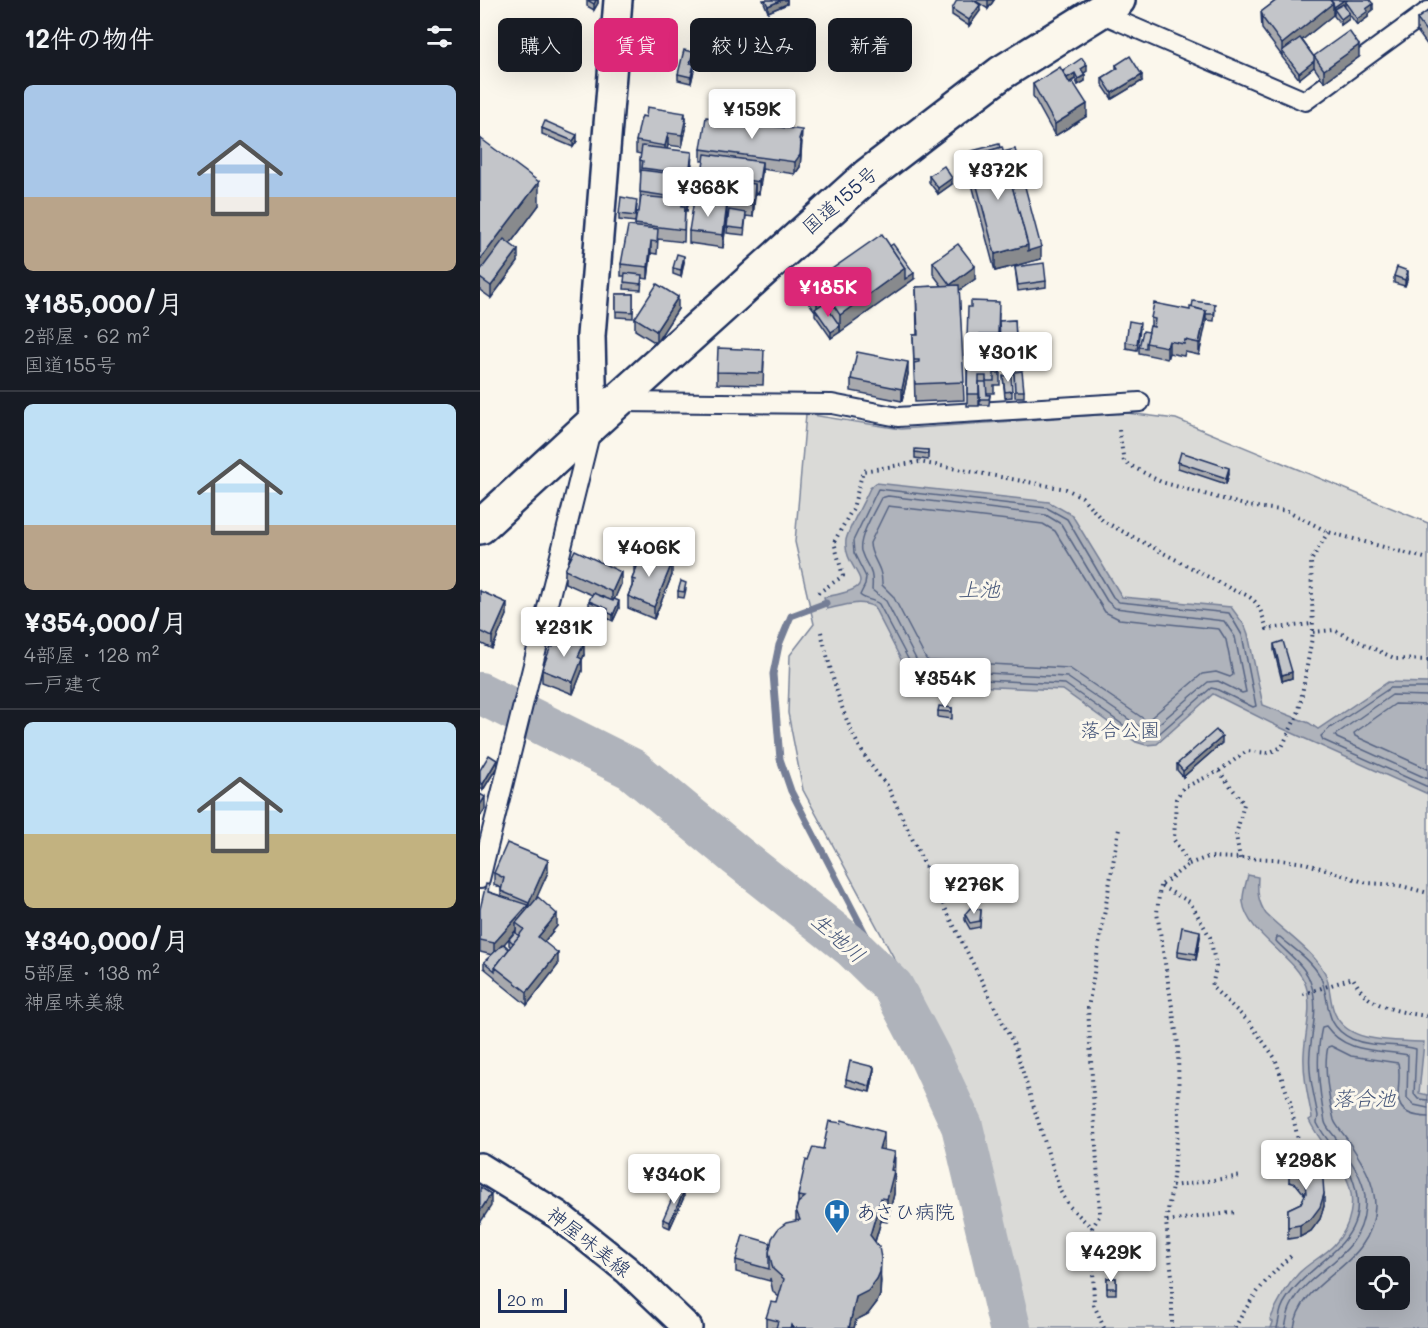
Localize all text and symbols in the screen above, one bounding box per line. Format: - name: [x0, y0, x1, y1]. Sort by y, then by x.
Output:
- chip: 購入: [498, 18, 582, 72]
- chip: 賃貸: [594, 18, 678, 72]
- chip: 絞り込み: [690, 18, 816, 72]
- chip: 新着: [828, 18, 912, 72]
- icon: filters: [423, 20, 456, 53]
- text: 12件の物件: [24, 21, 154, 55]
- pin: ¥159K: [710, 89, 794, 140]
- text: ¥159K: [723, 95, 781, 121]
- icon: home: [186, 124, 294, 232]
- pin: ¥372K: [956, 150, 1040, 201]
- text: ¥372K: [968, 156, 1028, 182]
- street label: 国道155号: [796, 159, 883, 239]
- pin: ¥368K: [666, 167, 750, 218]
- text: ¥368K: [677, 173, 739, 199]
- pin: ¥185K: [786, 267, 870, 318]
- text: ¥185K: [798, 273, 858, 299]
- text: ¥185,000/月: [24, 286, 183, 320]
- text: 2部屋 · 62 m²: [24, 322, 150, 348]
- pin: ¥301K: [966, 332, 1050, 383]
- text: ¥301K: [978, 338, 1038, 364]
- text: 国道155号: [24, 351, 116, 377]
- icon: home: [186, 443, 294, 551]
- pin: ¥406K: [607, 527, 691, 578]
- text: ¥406K: [617, 533, 681, 559]
- water label: 上池: [958, 575, 1001, 602]
- text: ¥354,000/月: [24, 605, 188, 639]
- pin: ¥231K: [522, 607, 606, 658]
- text: ¥231K: [535, 613, 593, 639]
- text: 4部屋 · 128 m²: [24, 641, 159, 667]
- pin: ¥354K: [903, 658, 987, 709]
- text: ¥354K: [914, 664, 976, 690]
- text: 一戸建て: [24, 670, 104, 696]
- park label: 落合公園: [1080, 716, 1160, 742]
- icon: home: [186, 761, 294, 869]
- pin: ¥276K: [932, 864, 1016, 915]
- text: ¥276K: [944, 870, 1004, 896]
- water label: 生地川: [806, 906, 872, 968]
- text: ¥340,000/月: [24, 923, 189, 957]
- text: 5部屋 · 138 m²: [24, 959, 160, 985]
- text: 神屋味美線: [24, 988, 124, 1014]
- water label: 落合池: [1333, 1084, 1396, 1111]
- pin: ¥298K: [1264, 1140, 1348, 1191]
- text: ¥298K: [1275, 1146, 1337, 1172]
- pin: ¥340K: [632, 1154, 716, 1205]
- text: ¥340K: [642, 1160, 706, 1186]
- hospital icon: あさひ病院: [822, 1197, 852, 1235]
- place label: あさひ病院: [856, 1198, 955, 1224]
- street label: 神屋味美線: [542, 1200, 637, 1282]
- pin: ¥429K: [1069, 1232, 1153, 1283]
- text: ¥429K: [1080, 1238, 1142, 1264]
- map controls: [1356, 1256, 1410, 1310]
- button: locate: [1356, 1256, 1410, 1310]
- scale bar: [498, 1286, 567, 1314]
- text: 20 m: [507, 1289, 544, 1310]

